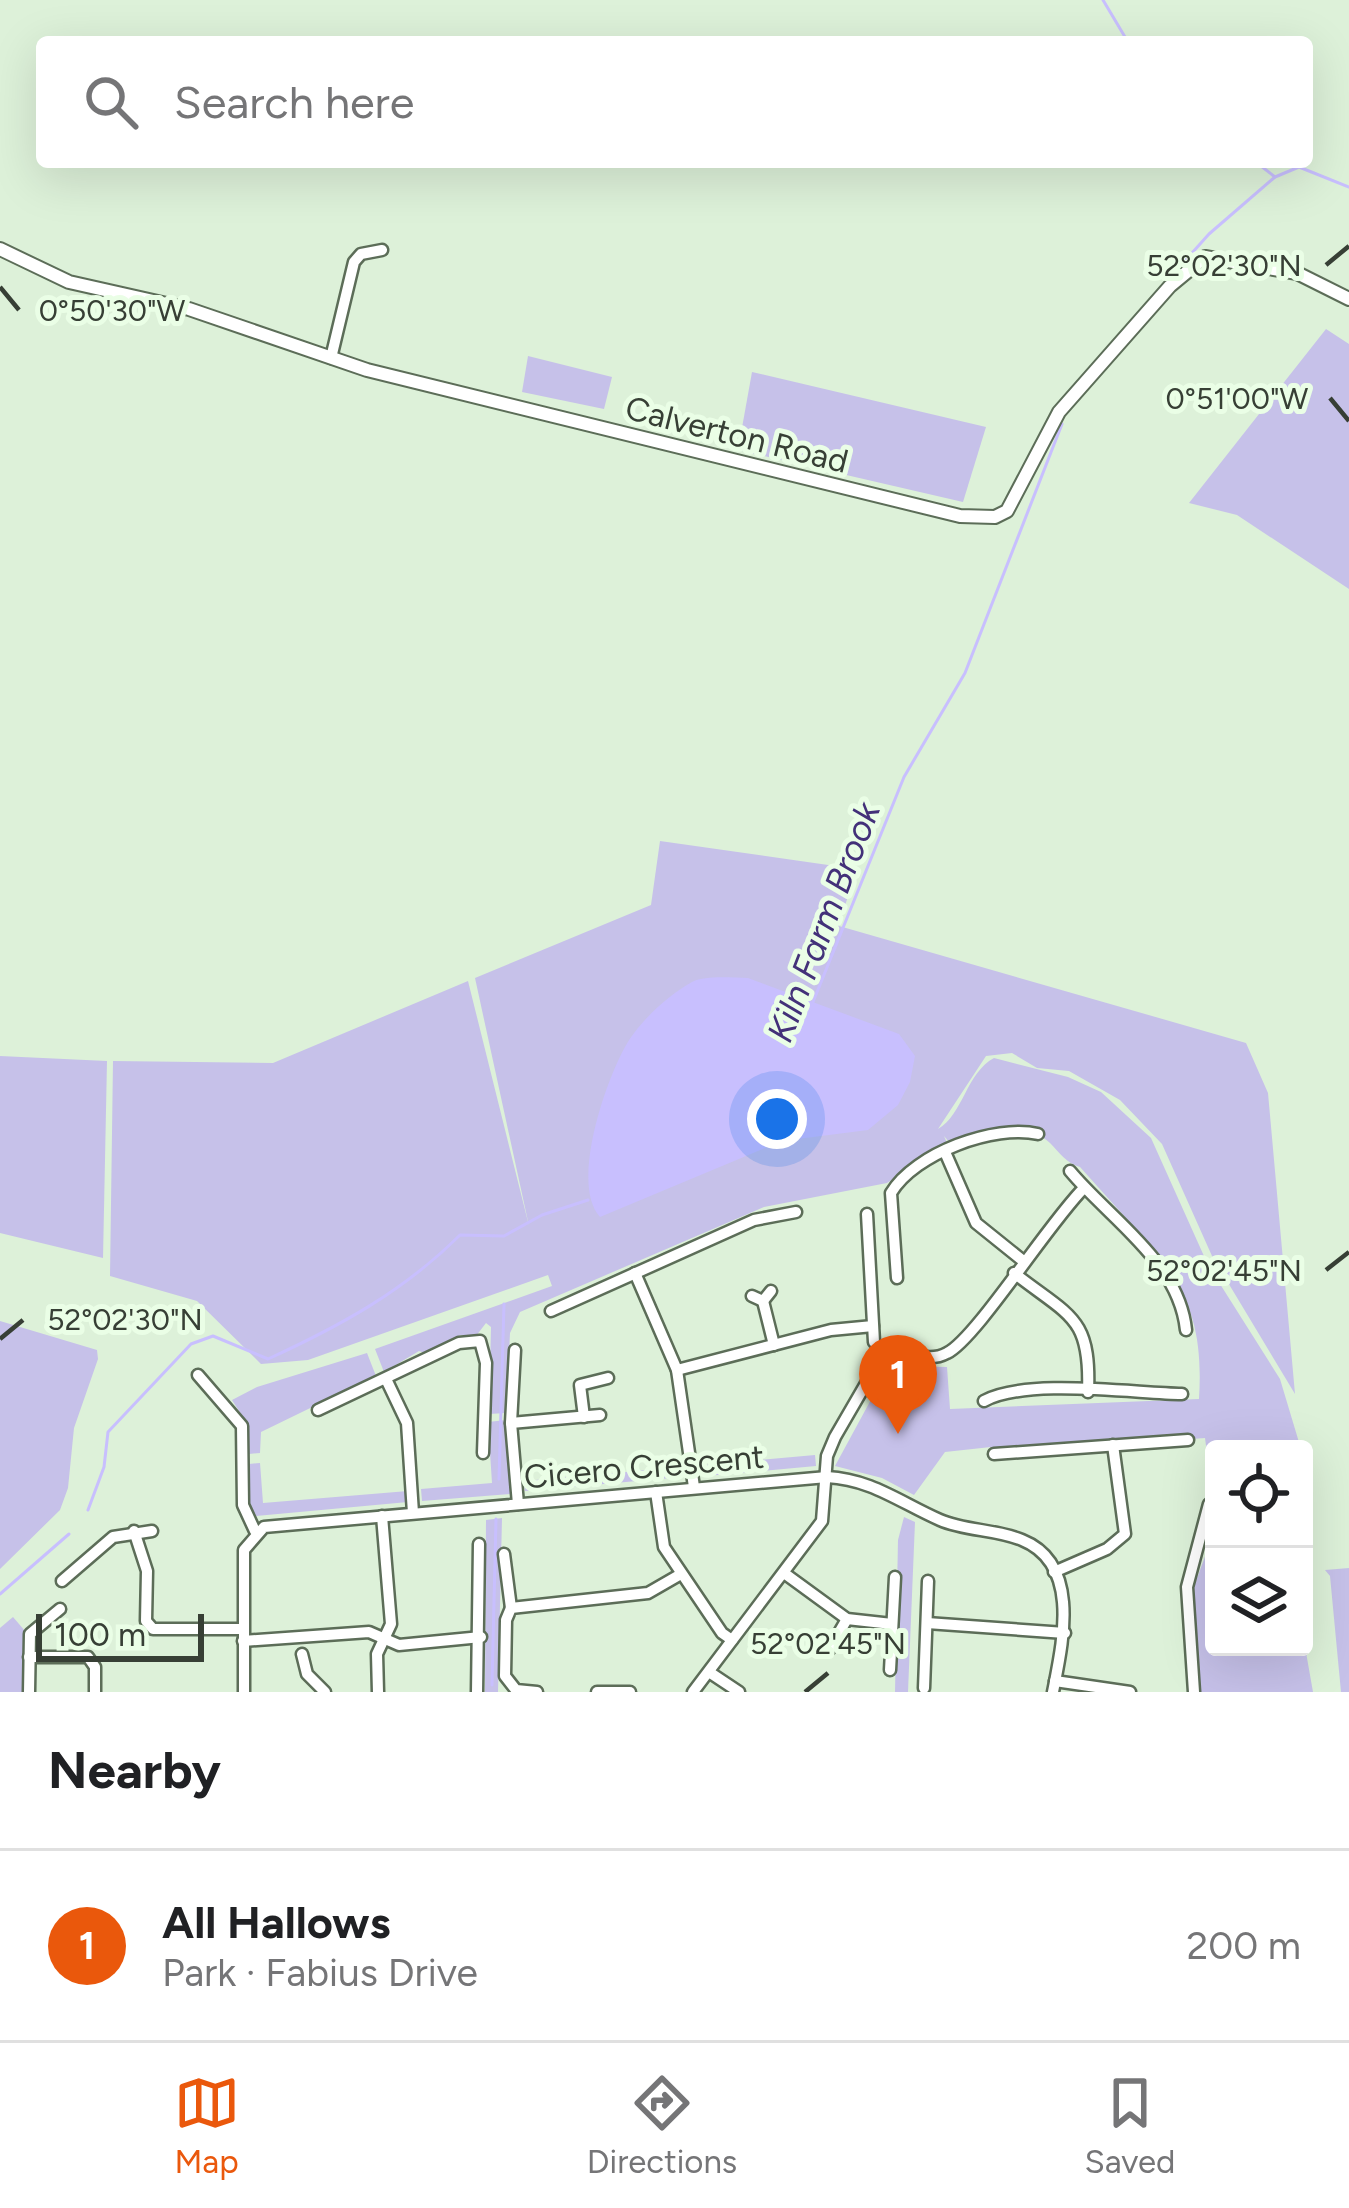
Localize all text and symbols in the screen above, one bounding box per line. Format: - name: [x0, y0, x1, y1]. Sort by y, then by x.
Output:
- search box: [36, 36, 1313, 168]
- icon: search: [78, 69, 144, 135]
- text: Search here: [174, 75, 414, 129]
- text: 52°02'30"N: [1146, 247, 1302, 284]
- text: 0°50'30"W: [39, 292, 186, 329]
- text: 0°51'00"W: [1166, 380, 1309, 417]
- street label: Calverton Road: [622, 388, 852, 481]
- water label: Kiln Farm Brook: [758, 795, 889, 1048]
- your location: [747, 1089, 807, 1149]
- text: 52°02'45"N: [1146, 1252, 1302, 1289]
- text: 52°02'30"N: [47, 1301, 203, 1338]
- pin: 1: [859, 1335, 937, 1434]
- street label: Cicero Crescent: [522, 1437, 766, 1496]
- map controls: [1205, 1440, 1313, 1656]
- button: locate: [1205, 1440, 1313, 1548]
- button: layers: [1205, 1548, 1313, 1656]
- scale bar: [36, 1608, 204, 1661]
- text: 100 m: [54, 1615, 146, 1654]
- text: 52°02'45"N: [750, 1625, 906, 1662]
- text: Nearby: [48, 1740, 221, 1801]
- text: All Hallows: [162, 1895, 391, 1949]
- text: 1: [79, 1922, 95, 1969]
- text: 200 m: [1186, 1922, 1301, 1969]
- text: Park · Fabius Drive: [162, 1949, 478, 1996]
- tab: Map: [174, 2070, 240, 2181]
- tab: Directions: [587, 2070, 737, 2181]
- tab: Saved: [1084, 2070, 1175, 2181]

